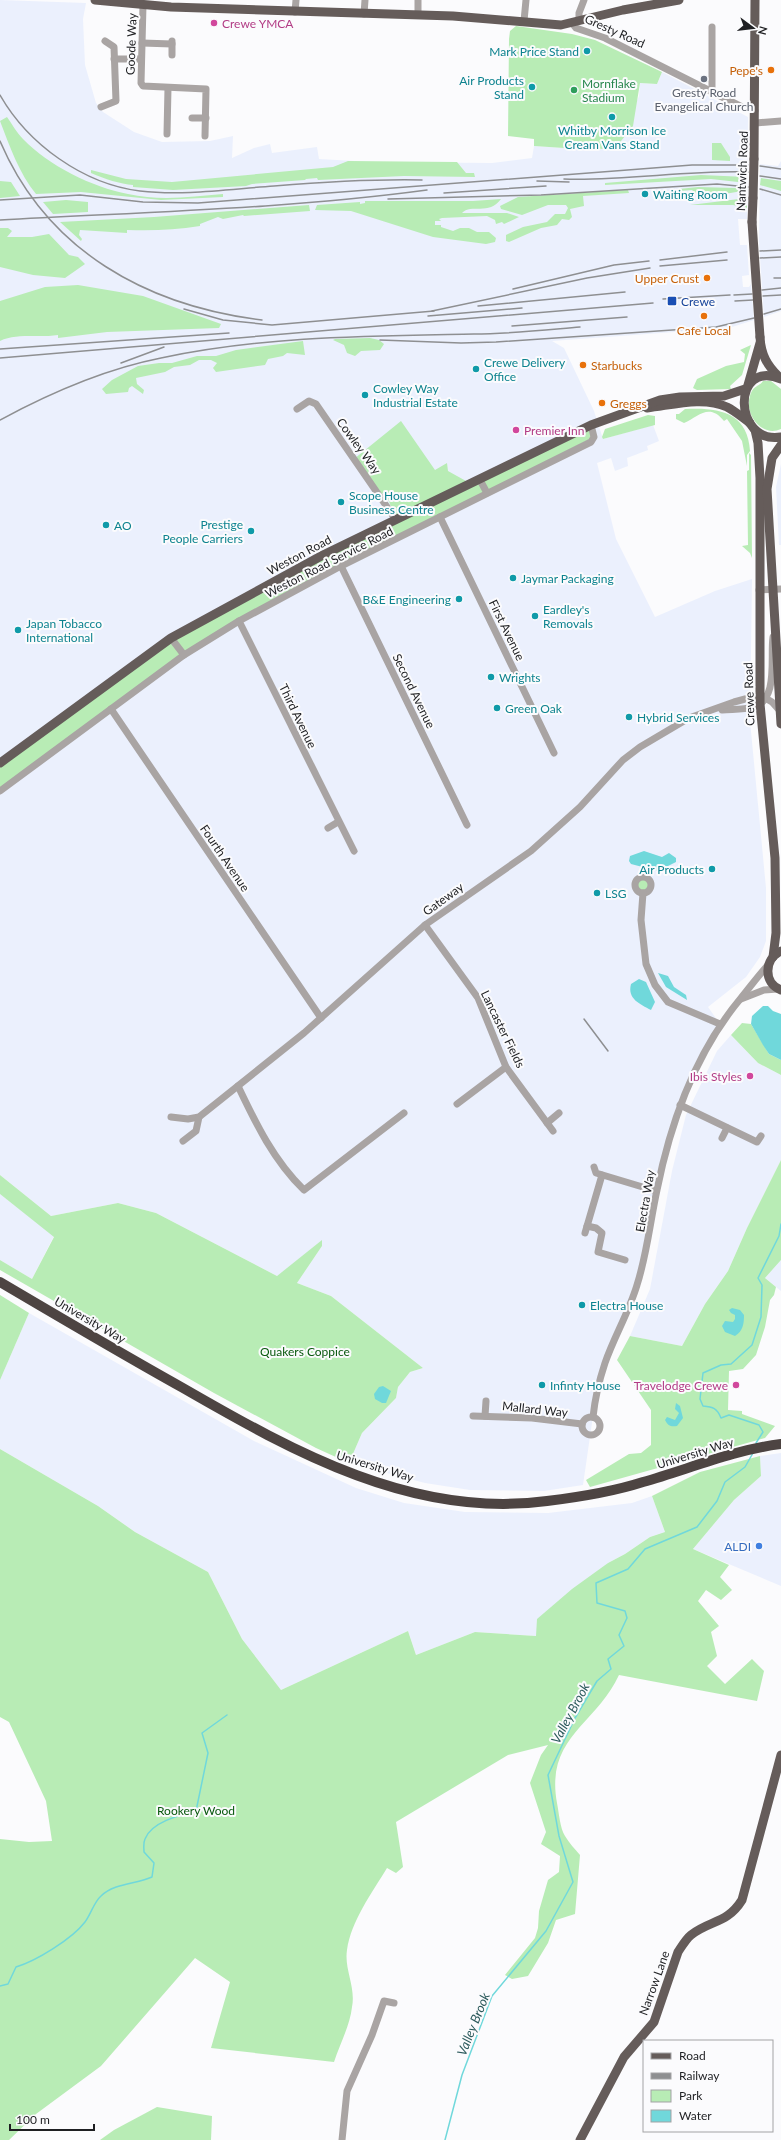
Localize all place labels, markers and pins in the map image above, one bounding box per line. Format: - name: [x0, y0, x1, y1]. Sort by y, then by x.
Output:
- place label: Crewe YMCA: [222, 16, 294, 31]
- marker: Crewe YMCA: [209, 18, 219, 28]
- place label: Mark Price Stand: [489, 44, 579, 59]
- marker: Mark Price Stand: [582, 46, 592, 56]
- place label: Pepe's: [729, 63, 763, 78]
- marker: Pepe's: [766, 65, 776, 75]
- place label: Air Products Stand: [459, 73, 524, 102]
- marker: Gresty Road Evangelical Church: [699, 74, 709, 84]
- place label: Mornflake Stadium: [582, 76, 636, 105]
- marker: Air Products Stand: [527, 82, 537, 92]
- marker: Mornflake Stadium: [569, 85, 579, 95]
- place label: Gresty Road Evangelical Church: [654, 85, 754, 114]
- marker: Whitby Morrison Ice Cream Vans Stand: [607, 112, 617, 122]
- place label: Whitby Morrison Ice Cream Vans Stand: [558, 123, 666, 152]
- place label: Waiting Room: [653, 187, 728, 202]
- marker: Waiting Room: [640, 189, 650, 199]
- place label: Upper Crust: [635, 271, 700, 286]
- marker: Upper Crust: [702, 273, 712, 283]
- place label: Crewe: [681, 294, 715, 309]
- marker: Crewe: [666, 295, 678, 307]
- marker: Cafe Local: [699, 311, 709, 321]
- place label: Cafe Local: [677, 323, 731, 338]
- place label: Crewe Delivery Office: [484, 355, 566, 384]
- place label: Starbucks: [591, 358, 642, 373]
- marker: Starbucks: [578, 360, 588, 370]
- marker: Crewe Delivery Office: [471, 364, 481, 374]
- place label: Cowley Way Industrial Estate: [373, 381, 458, 410]
- marker: Cowley Way Industrial Estate: [360, 390, 370, 400]
- place label: Greggs: [610, 396, 647, 411]
- marker: Greggs: [597, 398, 607, 408]
- place label: Premier Inn: [524, 423, 585, 438]
- marker: Premier Inn: [511, 425, 521, 435]
- place label: Scope House Business Centre: [349, 488, 434, 517]
- marker: Scope House Business Centre: [336, 497, 346, 507]
- place label: Prestige People Carriers: [163, 517, 243, 546]
- place label: AO: [114, 518, 132, 533]
- marker: AO: [101, 520, 111, 530]
- marker: Prestige People Carriers: [246, 526, 256, 536]
- place label: Jaymar Packaging: [521, 571, 614, 586]
- marker: Jaymar Packaging: [508, 573, 518, 583]
- place label: B&E Engineering: [363, 592, 451, 607]
- marker: B&E Engineering: [454, 594, 464, 604]
- place label: Eardley's Removals: [543, 602, 593, 631]
- marker: Eardley's Removals: [530, 611, 540, 621]
- place label: Japan Tobacco International: [26, 616, 102, 645]
- marker: Japan Tobacco International: [13, 625, 23, 635]
- place label: Wrights: [499, 670, 541, 685]
- marker: Wrights: [486, 672, 496, 682]
- place label: Green Oak: [505, 701, 563, 716]
- marker: Green Oak: [492, 703, 502, 713]
- place label: Hybrid Services: [637, 710, 719, 725]
- marker: Hybrid Services: [624, 712, 634, 722]
- place label: Air Products: [639, 862, 704, 877]
- marker: Air Products: [707, 864, 717, 874]
- place label: LSG: [605, 886, 627, 901]
- marker: LSG: [592, 888, 602, 898]
- place label: Ibis Styles: [690, 1069, 742, 1084]
- marker: Ibis Styles: [745, 1071, 755, 1081]
- place label: Electra House: [590, 1298, 663, 1313]
- marker: Electra House: [577, 1300, 587, 1310]
- place label: Infinty House: [550, 1378, 621, 1393]
- place label: Travelodge Crewe: [634, 1378, 728, 1393]
- marker: Infinty House: [537, 1380, 547, 1390]
- marker: Travelodge Crewe: [731, 1380, 741, 1390]
- place label: ALDI: [724, 1539, 751, 1554]
- marker: ALDI: [754, 1541, 764, 1551]

